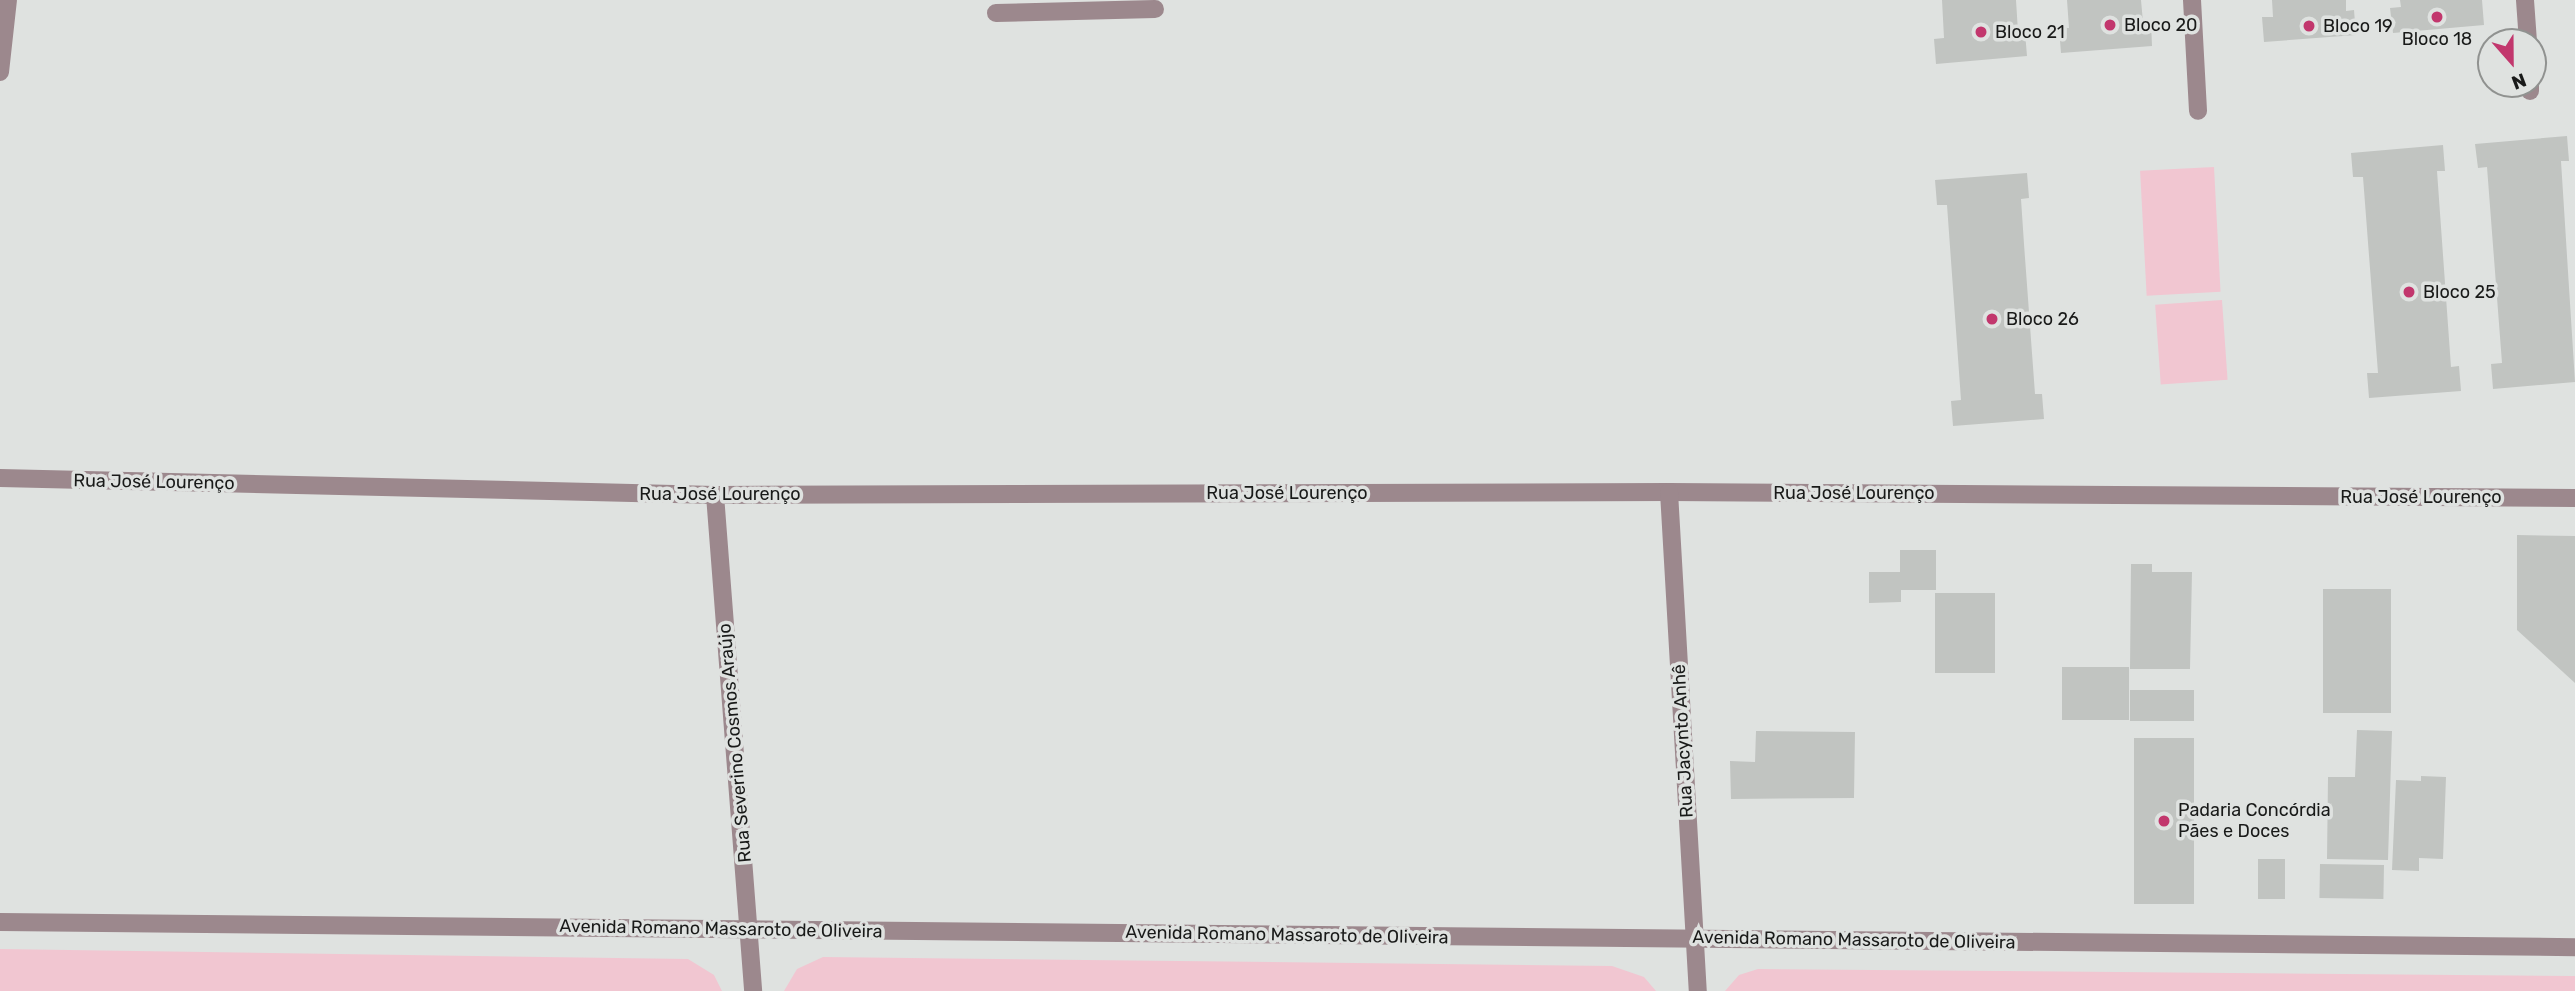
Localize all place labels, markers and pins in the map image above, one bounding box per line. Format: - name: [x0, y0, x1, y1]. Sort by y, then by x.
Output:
- marker: Bloco 18: [2429, 9, 2445, 25]
- place label: Bloco 20: [2124, 14, 2197, 36]
- place label: Bloco 19: [2323, 15, 2393, 37]
- marker: Bloco 20: [2102, 17, 2118, 33]
- marker: Bloco 19: [2301, 18, 2317, 34]
- place label: Bloco 21: [1995, 21, 2065, 43]
- marker: Bloco 21: [1973, 24, 1989, 40]
- place label: Bloco 18: [2402, 28, 2472, 50]
- place label: Bloco 25: [2423, 281, 2496, 303]
- marker: Bloco 25: [2401, 284, 2417, 300]
- place label: Bloco 26: [2006, 308, 2079, 330]
- marker: Bloco 26: [1984, 311, 2000, 327]
- place label: Padaria Concórdia Pães e Doces: [2178, 800, 2331, 842]
- marker: Padaria Concórdia Pães e Doces: [2156, 813, 2172, 829]

